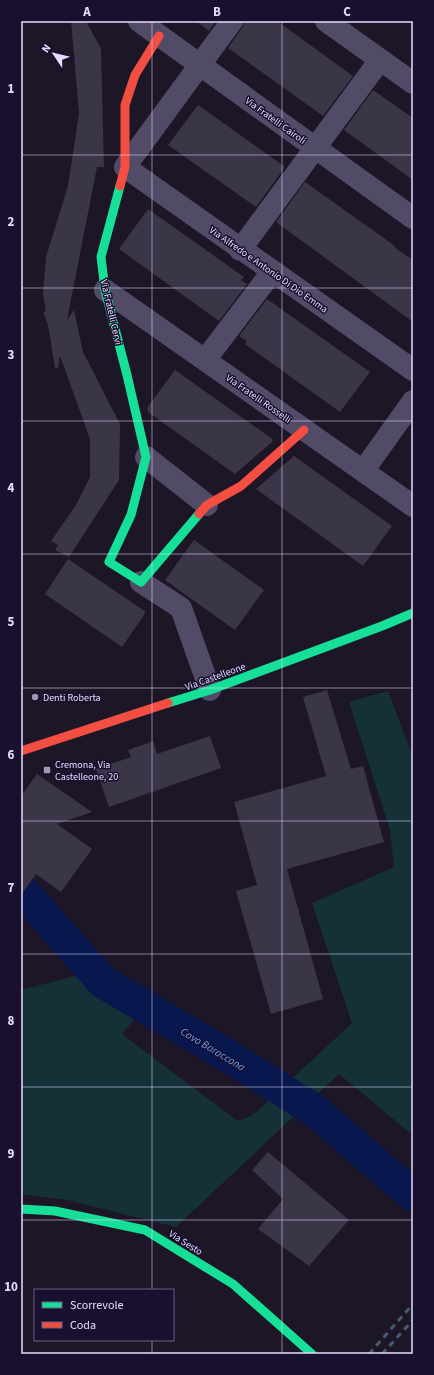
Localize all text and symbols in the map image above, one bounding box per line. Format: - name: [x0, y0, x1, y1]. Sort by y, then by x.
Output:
- text: A: [82, 3, 91, 21]
- text: B: [213, 3, 221, 21]
- text: C: [343, 3, 351, 21]
- north arrow: [34, 34, 74, 74]
- text: N: [38, 41, 54, 56]
- text: 1: [8, 80, 15, 98]
- street label: Via Fratelli Cairoli: [242, 94, 309, 148]
- text: 2: [8, 213, 15, 231]
- street label: Via Alfredo e Antonio Di Dio Emma: [206, 223, 331, 316]
- street label: Via Fratelli Cervi: [97, 278, 125, 346]
- text: 3: [8, 346, 15, 364]
- street label: Via Fratelli Rosselli: [223, 371, 294, 427]
- text: 4: [8, 479, 15, 497]
- text: 5: [8, 613, 15, 631]
- street label: Via Castelleone: [183, 659, 248, 694]
- place label: Denti Roberta: [43, 691, 101, 705]
- marker: Denti Roberta: [30, 692, 40, 702]
- text: 6: [8, 746, 15, 764]
- place label: Cremona, Via Castelleone, 20: [55, 758, 118, 784]
- marker: Cremona, Via Castelleone, 20: [42, 765, 52, 775]
- text: 7: [8, 879, 15, 897]
- text: 8: [8, 1012, 15, 1030]
- water label: Cavo Baraccona: [178, 1024, 248, 1075]
- text: 9: [8, 1145, 15, 1163]
- street label: Via Sesto: [166, 1227, 205, 1259]
- text: 10: [4, 1278, 18, 1296]
- legend: [34, 1289, 174, 1341]
- text: Scorrevole: [70, 1297, 123, 1314]
- text: Coda: [70, 1317, 96, 1334]

